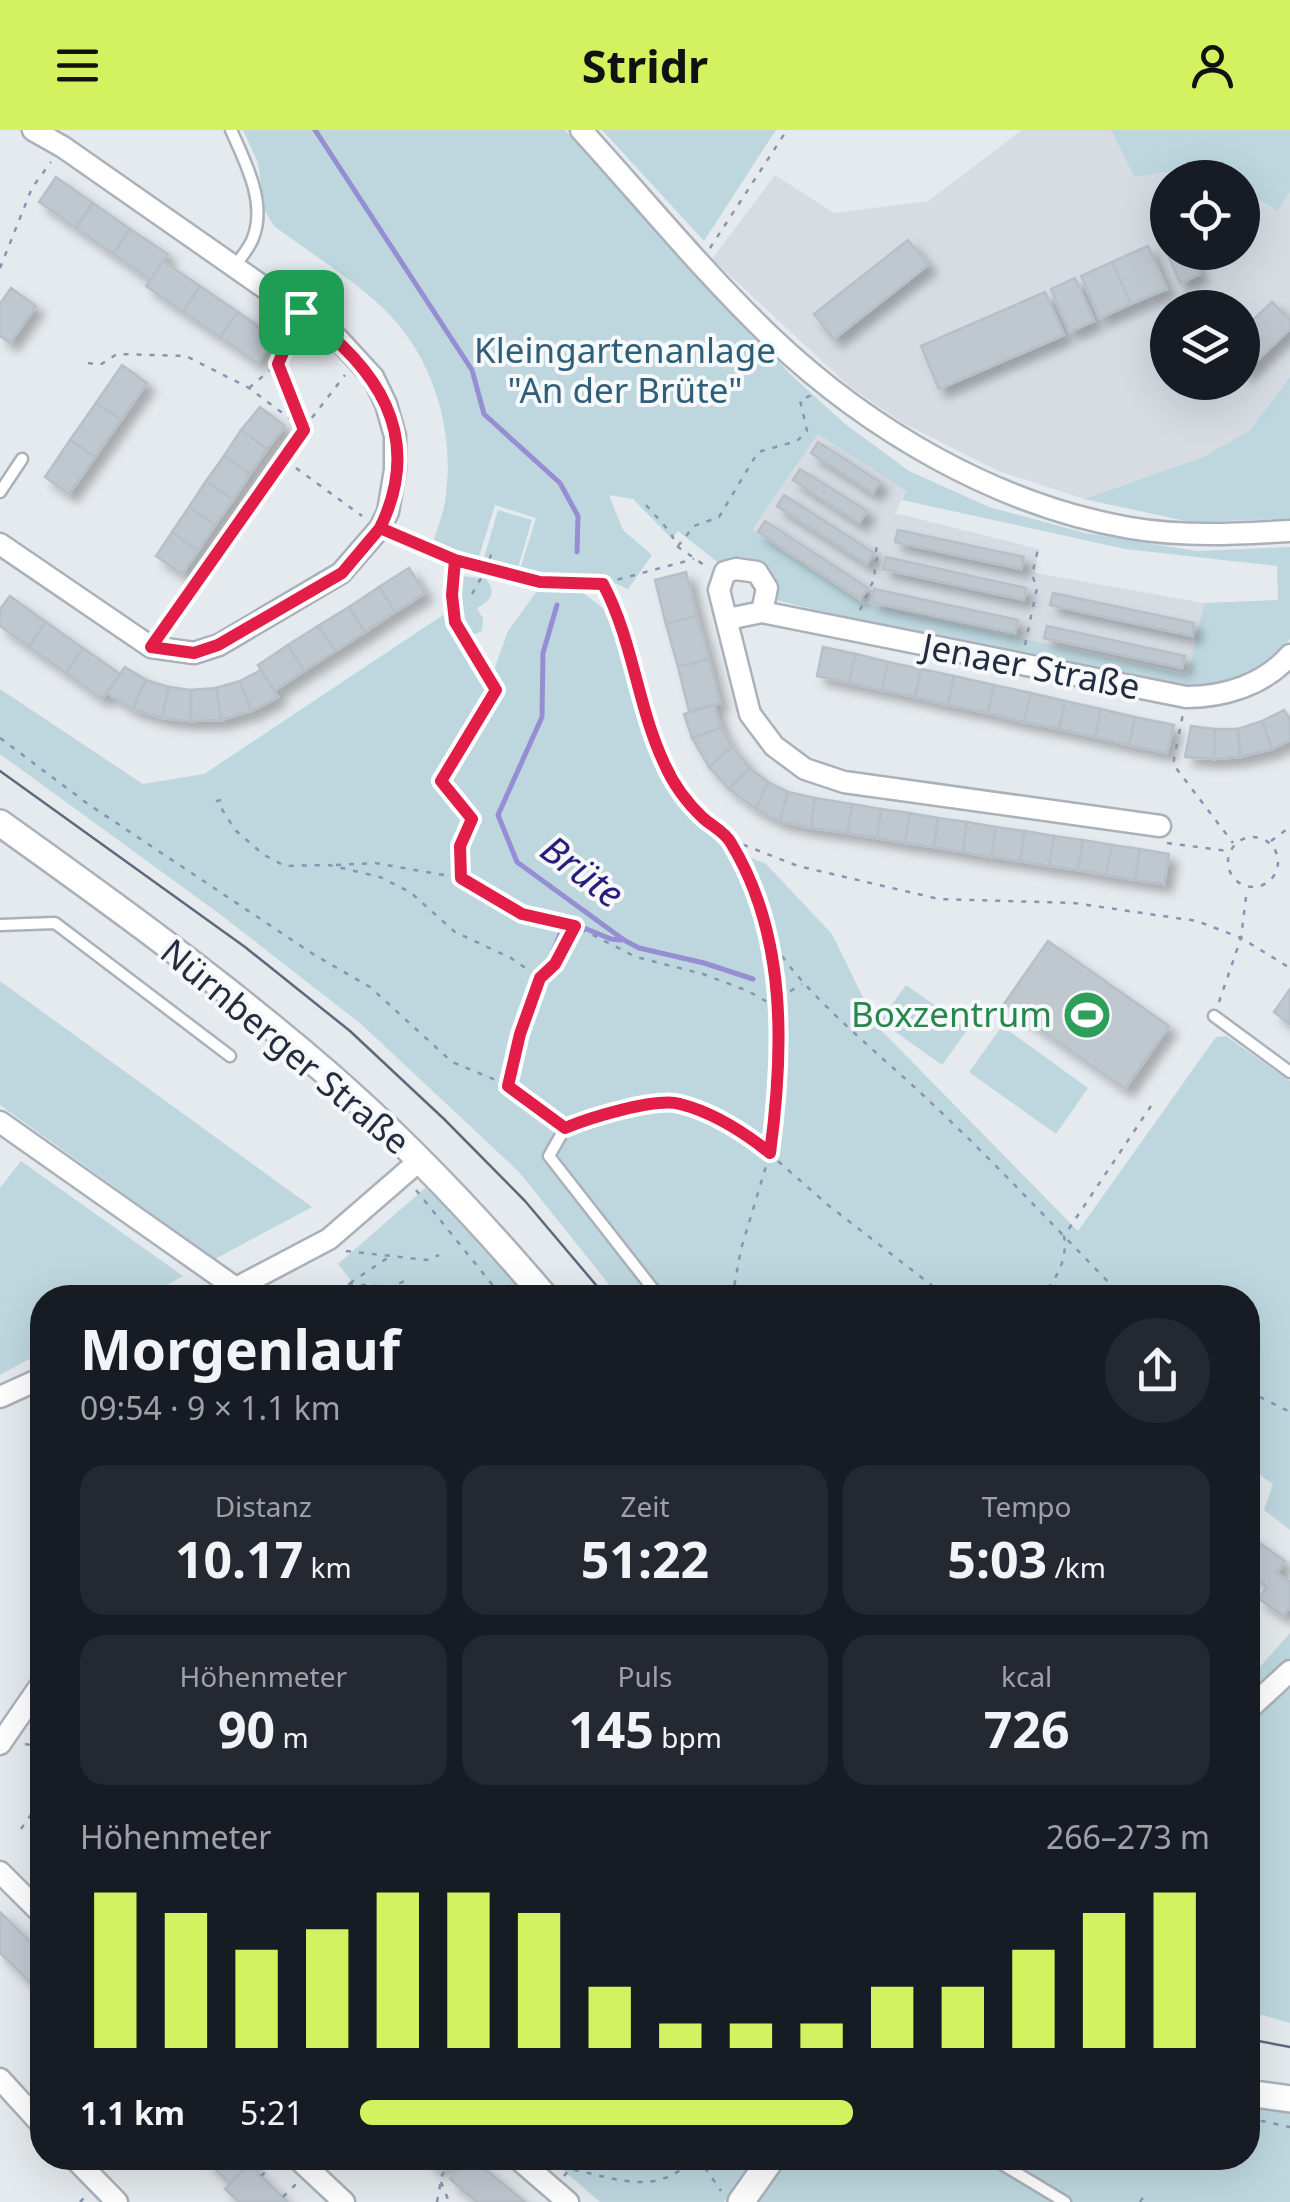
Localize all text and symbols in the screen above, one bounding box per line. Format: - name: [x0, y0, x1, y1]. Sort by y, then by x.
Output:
- text: Stridr: [582, 35, 708, 96]
- icon: menu: [50, 38, 105, 93]
- icon: person: [1185, 38, 1240, 93]
- map controls: [1150, 160, 1260, 400]
- button: locate: [1150, 160, 1260, 270]
- pin: [259, 270, 344, 355]
- icon: arrive: [274, 285, 329, 340]
- button: layers: [1150, 290, 1260, 400]
- park label: Kleingartenanlage "An der Brüte": [474, 326, 776, 413]
- street label: Jenaer Straße: [915, 621, 1144, 710]
- water label: Brüte: [531, 822, 635, 919]
- street label: Nürnberger Straße: [152, 928, 420, 1164]
- sports icon: Boxzentrum: [1061, 989, 1113, 1041]
- place label: Boxzentrum: [851, 990, 1052, 1037]
- text: Morgenlauf: [80, 1311, 400, 1386]
- button: share: [1105, 1318, 1210, 1423]
- text: 09:54 · 9 × 1.1 km: [80, 1386, 341, 1429]
- text: Distanz: [215, 1487, 312, 1525]
- text: Zeit: [620, 1487, 670, 1525]
- text: Tempo: [982, 1487, 1072, 1525]
- text: 10.17: [175, 1525, 303, 1593]
- text: 51:22: [581, 1525, 709, 1593]
- text: 5:03: [947, 1525, 1047, 1593]
- text: km: [303, 1548, 352, 1586]
- text: /km: [1047, 1548, 1106, 1586]
- text: Höhenmeter: [180, 1657, 347, 1695]
- text: Puls: [618, 1657, 672, 1695]
- text: kcal: [1001, 1657, 1052, 1695]
- text: 90: [218, 1695, 275, 1763]
- text: 145: [568, 1695, 654, 1763]
- text: 726: [984, 1695, 1070, 1763]
- text: m: [275, 1718, 309, 1756]
- text: bpm: [654, 1718, 722, 1756]
- text: Höhenmeter: [80, 1815, 271, 1858]
- text: 266–273 m: [1046, 1815, 1210, 1858]
- text: 1.1 km: [80, 2091, 185, 2134]
- text: 5:21: [240, 2091, 304, 2134]

